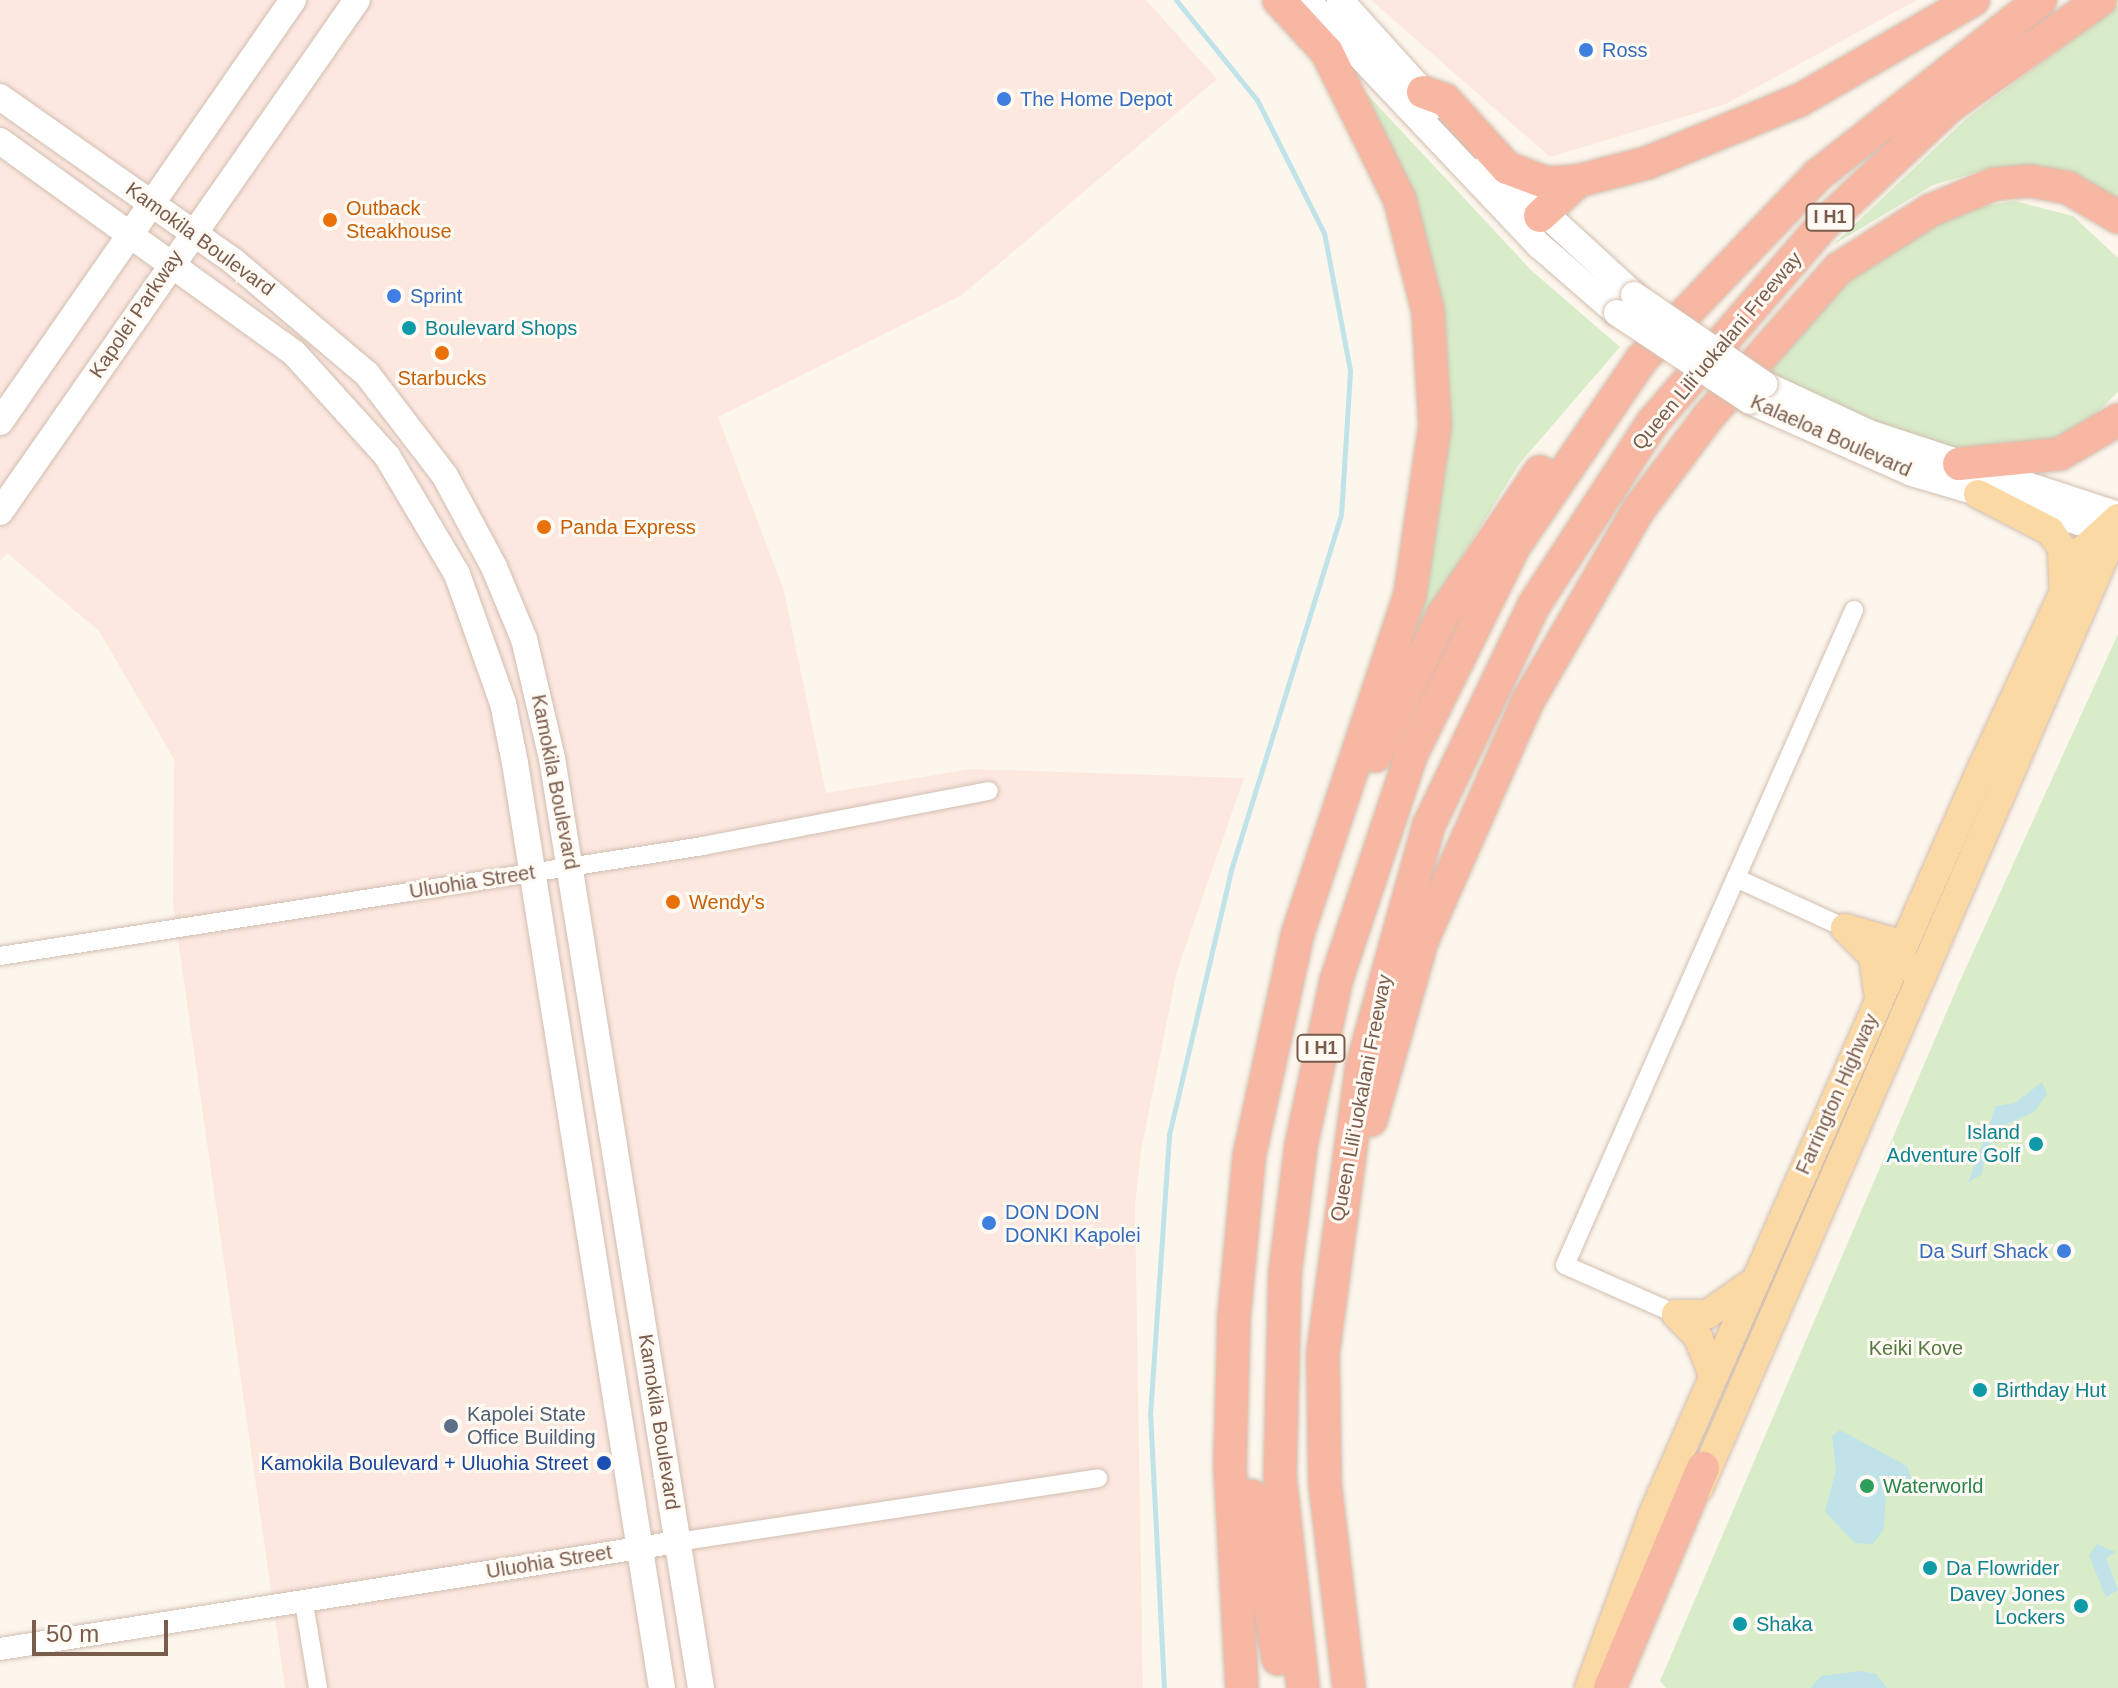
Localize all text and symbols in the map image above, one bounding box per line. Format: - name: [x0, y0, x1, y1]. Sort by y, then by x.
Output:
- place label: Ross: [1602, 38, 1648, 62]
- marker: Ross: [1577, 41, 1595, 59]
- place label: The Home Depot: [1020, 87, 1172, 111]
- marker: The Home Depot: [995, 90, 1013, 108]
- street label: Kamokila Boulevard: [121, 177, 279, 301]
- place label: Outback Steakhouse: [346, 196, 452, 243]
- road number: I H1: [1804, 203, 1856, 231]
- marker: Outback Steakhouse: [321, 211, 339, 229]
- street label: Kapolei Parkway: [84, 246, 188, 382]
- street label: Queen Liliʻuokalani Freeway: [1627, 247, 1807, 455]
- place label: Sprint: [410, 284, 462, 308]
- marker: Sprint: [385, 287, 403, 305]
- place label: Boulevard Shops: [425, 316, 577, 340]
- marker: Boulevard Shops: [400, 319, 418, 337]
- marker: Starbucks: [433, 344, 451, 362]
- place label: Starbucks: [398, 366, 486, 390]
- street label: Kalaeloa Boulevard: [1747, 390, 1915, 482]
- place label: Panda Express: [560, 515, 696, 539]
- marker: Panda Express: [535, 518, 553, 536]
- street label: Kamokila Boulevard: [526, 692, 584, 872]
- street label: Uluohia Street: [408, 860, 536, 904]
- place label: Wendy's: [689, 890, 765, 914]
- marker: Wendy's: [664, 893, 682, 911]
- street label: Queen Liliʻuokalani Freeway: [1325, 972, 1397, 1224]
- street label: Farrington Highway: [1791, 1010, 1883, 1178]
- road number: I H1: [1295, 1034, 1347, 1062]
- place label: Island Adventure Golf: [1887, 1120, 2020, 1167]
- marker: Island Adventure Golf: [2027, 1135, 2045, 1153]
- place label: DON DON DONKI Kapolei: [1005, 1200, 1141, 1247]
- marker: DON DON DONKI Kapolei: [980, 1214, 998, 1232]
- place label: Da Surf Shack: [1919, 1239, 2048, 1263]
- marker: Da Surf Shack: [2055, 1242, 2073, 1260]
- street label: Kamokila Boulevard: [633, 1332, 685, 1512]
- park label: Keiki Kove: [1869, 1336, 1963, 1360]
- place label: Birthday Hut: [1996, 1378, 2106, 1402]
- marker: Birthday Hut: [1971, 1381, 1989, 1399]
- place label: Kapolei State Office Building: [467, 1402, 596, 1449]
- marker: Kapolei State Office Building: [442, 1417, 460, 1435]
- place label: Kamokila Boulevard + Uluohia Street: [261, 1451, 588, 1475]
- marker: Kamokila Boulevard + Uluohia Street: [595, 1454, 613, 1472]
- place label: Waterworld: [1883, 1474, 1983, 1498]
- marker: Waterworld: [1858, 1477, 1876, 1495]
- street label: Uluohia Street: [485, 1540, 613, 1584]
- place label: Da Flowrider: [1946, 1556, 2059, 1580]
- marker: Da Flowrider: [1921, 1559, 1939, 1577]
- place label: Davey Jones Lockers: [1949, 1582, 2065, 1629]
- marker: Davey Jones Lockers: [2072, 1597, 2090, 1615]
- scale bar: [36, 1604, 172, 1654]
- place label: Shaka: [1756, 1612, 1813, 1636]
- marker: Shaka: [1731, 1615, 1749, 1633]
- text: 50 m: [46, 1620, 99, 1647]

